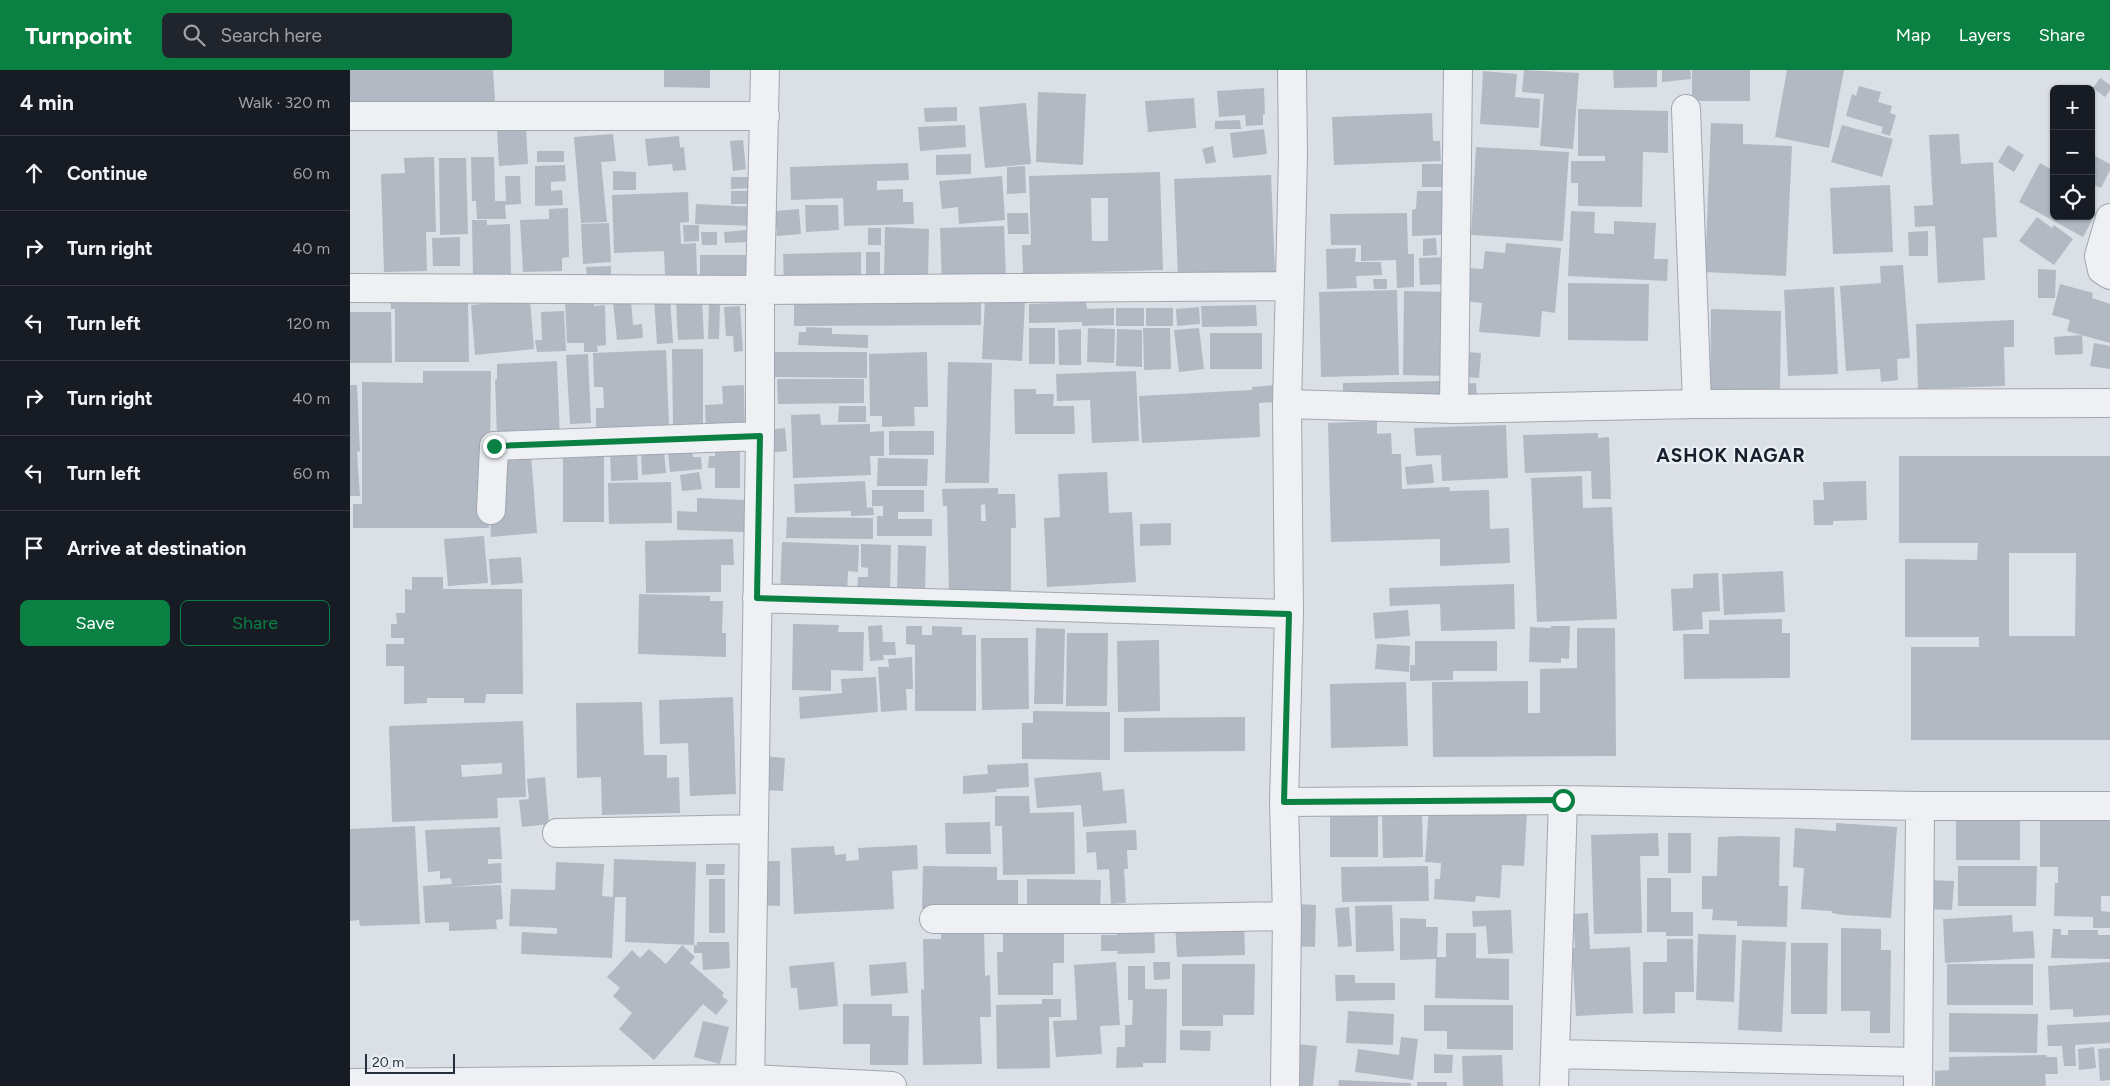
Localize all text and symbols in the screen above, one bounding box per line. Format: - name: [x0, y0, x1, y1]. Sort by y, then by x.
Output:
- search box: [162, 13, 512, 58]
- text: Turnpoint: [25, 21, 132, 50]
- icon: search: [180, 21, 208, 49]
- text: Search here: [220, 24, 322, 47]
- text: Map: [1896, 24, 1931, 46]
- text: Layers: [1959, 24, 2011, 46]
- text: Share: [2039, 24, 2085, 46]
- map controls: [2050, 85, 2095, 220]
- button: +: [2050, 85, 2095, 130]
- text: 4 min: [20, 90, 74, 115]
- text: Walk · 320 m: [238, 93, 330, 112]
- button: −: [2050, 130, 2095, 175]
- icon: ahead: [20, 159, 48, 187]
- text: Continue: [67, 162, 147, 185]
- text: 60 m: [293, 164, 330, 183]
- button: locate: [2050, 175, 2095, 220]
- icon: right: [20, 234, 48, 262]
- text: Turn right: [67, 237, 153, 260]
- text: 40 m: [292, 239, 330, 258]
- icon: left: [20, 309, 48, 337]
- text: Turn left: [67, 312, 141, 335]
- text: 120 m: [287, 314, 330, 333]
- icon: right: [20, 384, 48, 412]
- text: Turn right: [67, 387, 153, 410]
- text: 40 m: [292, 389, 330, 408]
- route end: [483, 435, 506, 458]
- district label: ASHOK NAGAR: [1656, 444, 1806, 467]
- icon: left: [20, 459, 48, 487]
- text: Turn left: [67, 462, 141, 485]
- text: 60 m: [293, 464, 330, 483]
- icon: arrive: [20, 534, 48, 562]
- text: Arrive at destination: [67, 537, 246, 560]
- button: Save: [20, 600, 170, 646]
- button: Share: [180, 600, 330, 646]
- route start: [1552, 789, 1575, 812]
- scale bar: [365, 1051, 455, 1074]
- text: 20 m: [372, 1054, 404, 1071]

